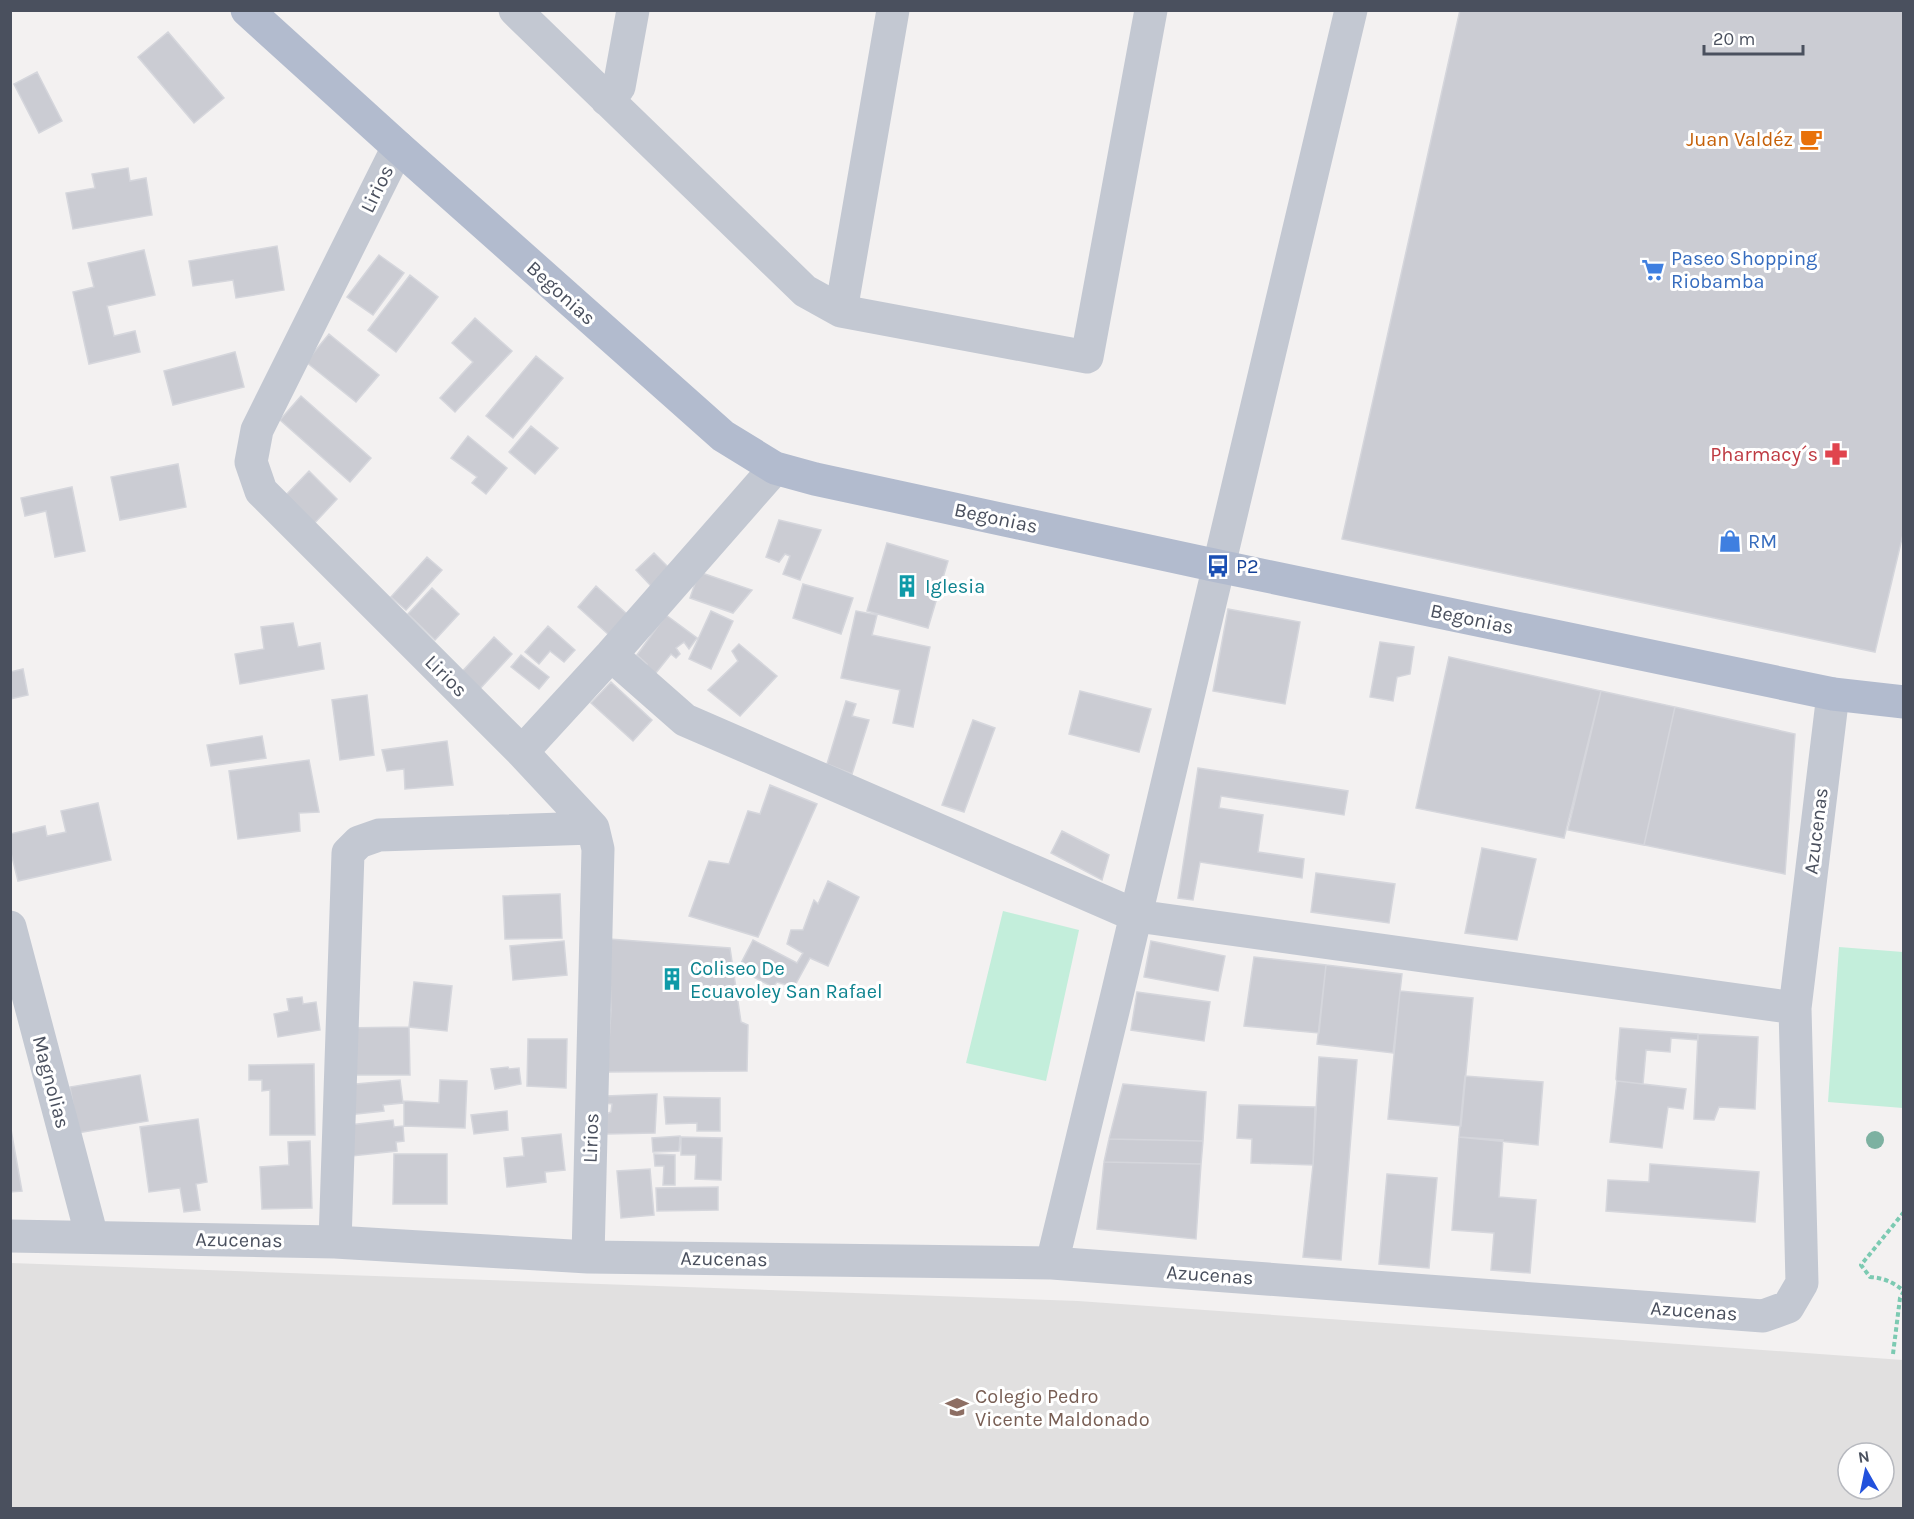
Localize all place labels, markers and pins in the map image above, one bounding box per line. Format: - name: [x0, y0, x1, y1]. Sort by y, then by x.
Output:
- cafe icon: Juan Valdéz: [1798, 126, 1824, 152]
- place label: Juan Valdéz: [1686, 128, 1793, 151]
- place label: Paseo Shopping Riobamba: [1671, 247, 1817, 293]
- supermarket icon: Paseo Shopping Riobamba: [1640, 257, 1666, 283]
- pharmacy icon: Pharmacy´s: [1823, 441, 1849, 467]
- place label: Pharmacy´s: [1710, 443, 1818, 466]
- shop icon: RM: [1717, 528, 1743, 554]
- place label: RM: [1748, 530, 1777, 553]
- bus stop icon: P2: [1205, 553, 1231, 579]
- place label: P2: [1236, 555, 1259, 578]
- building icon: Iglesia: [894, 573, 920, 599]
- place label: Iglesia: [925, 575, 985, 598]
- place label: Coliseo De Ecuavoley San Rafael: [690, 957, 883, 1003]
- building icon: Coliseo De Ecuavoley San Rafael: [659, 966, 685, 992]
- place label: Colegio Pedro Vicente Maldonado: [975, 1385, 1150, 1431]
- school or university icon: Colegio Pedro Vicente Maldonado: [944, 1394, 970, 1420]

